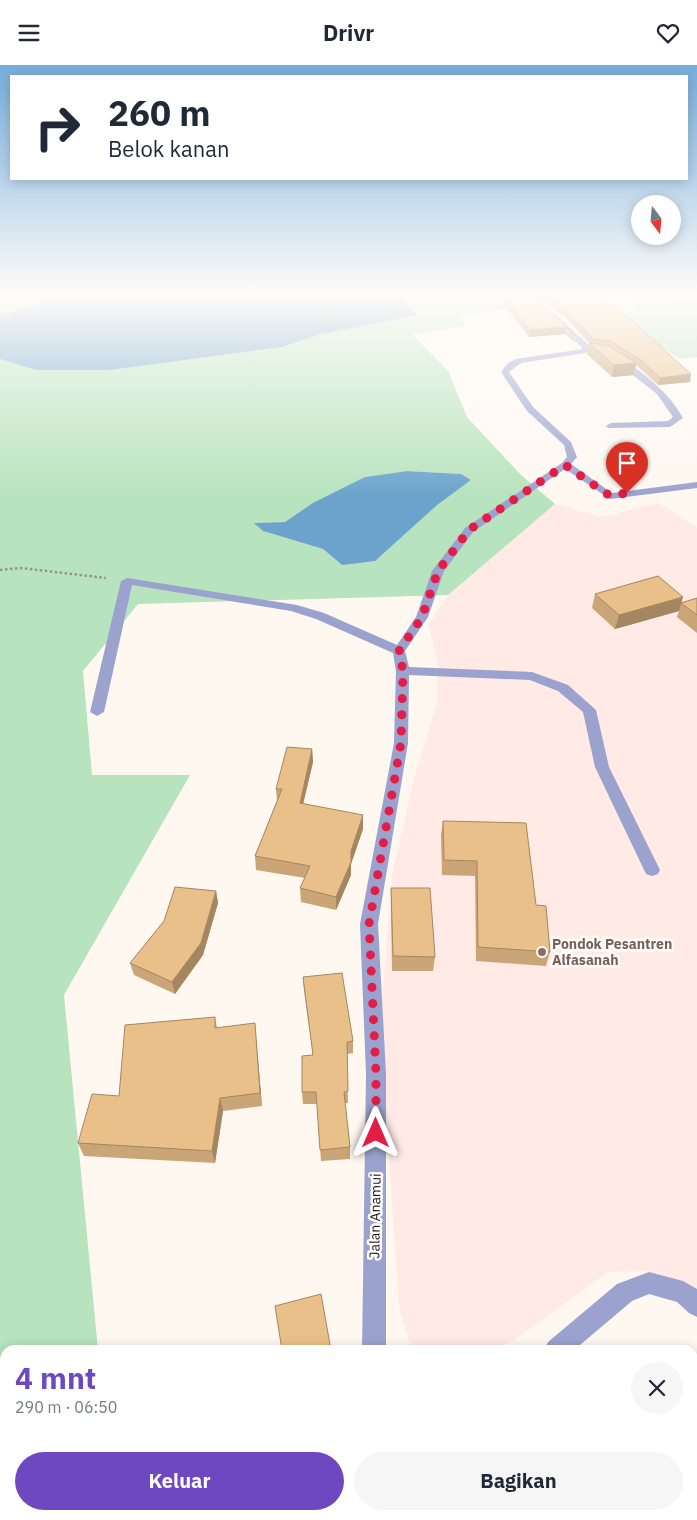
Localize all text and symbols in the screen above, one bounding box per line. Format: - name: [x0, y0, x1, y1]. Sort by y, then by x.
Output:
- text: Drivr: [323, 18, 374, 47]
- icon: menu: [15, 19, 43, 47]
- icon: heart: [654, 19, 682, 47]
- text: 260 m: [108, 90, 211, 136]
- icon: right: [25, 95, 90, 160]
- text: Belok kanan: [108, 134, 230, 163]
- north arrow: [631, 195, 681, 245]
- map controls: [631, 195, 681, 245]
- pin: [606, 442, 648, 493]
- icon: arrive: [613, 449, 641, 477]
- place label: Pondok Pesantren Alfasanah: [552, 935, 672, 969]
- marker: Pondok Pesantren Alfasanah: [536, 946, 548, 958]
- position arrow: [349, 1106, 401, 1158]
- street label: Jalan Anamui: [365, 1173, 385, 1259]
- text: 4 mnt: [15, 1358, 96, 1397]
- button: close: [631, 1362, 683, 1414]
- text: 290 m · 06:50: [15, 1397, 117, 1417]
- button: Keluar: [15, 1452, 344, 1510]
- button: Bagikan: [354, 1452, 683, 1510]

